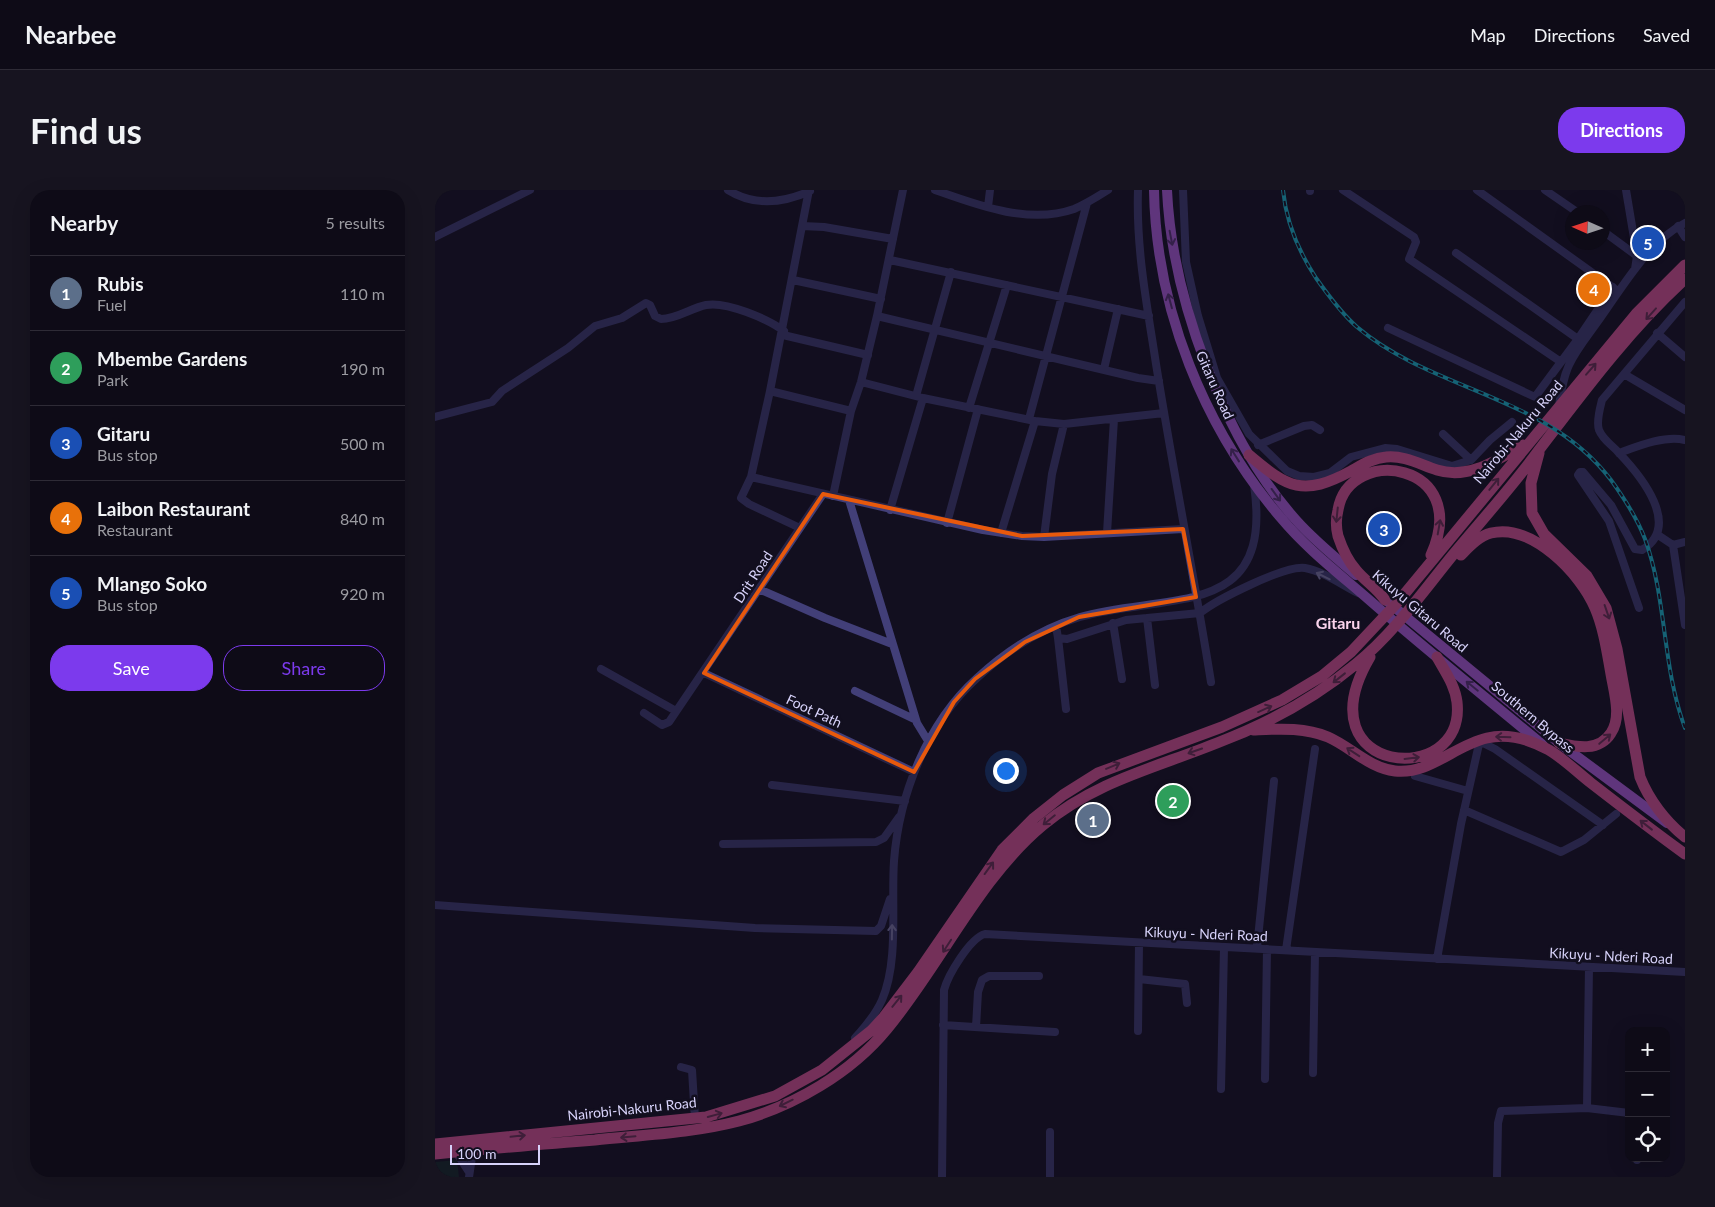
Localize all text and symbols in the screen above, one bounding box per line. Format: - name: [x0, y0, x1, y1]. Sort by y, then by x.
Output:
- text: Nearbee: [25, 20, 116, 49]
- text: Map: [1470, 24, 1506, 46]
- text: Directions: [1534, 24, 1615, 46]
- text: Saved: [1643, 24, 1690, 46]
- button: Directions: [1558, 107, 1685, 153]
- text: Find us: [30, 109, 142, 151]
- north arrow: [1565, 205, 1610, 250]
- text: Nearby: [50, 210, 118, 235]
- text: 5 results: [325, 213, 385, 232]
- pin: 5: [1632, 224, 1664, 262]
- one-way arrow: [1167, 230, 1177, 246]
- pin: 4: [1578, 270, 1610, 308]
- text: Rubis: [97, 272, 144, 295]
- text: 1: [61, 284, 71, 303]
- text: 110 m: [340, 284, 385, 303]
- one-way arrow: [1165, 293, 1174, 309]
- text: Fuel: [97, 295, 127, 314]
- one-way arrow: [1645, 307, 1657, 320]
- text: Mbembe Gardens: [97, 347, 247, 370]
- street label: Gitaru Road: [1193, 348, 1238, 422]
- text: 2: [61, 359, 71, 378]
- text: 190 m: [340, 359, 385, 378]
- one-way arrow: [1585, 363, 1596, 376]
- text: Park: [97, 370, 128, 389]
- street label: Nairobi-Nakuru Road: [1469, 376, 1566, 487]
- text: Gitaru: [97, 422, 150, 445]
- text: 3: [61, 434, 71, 453]
- text: 500 m: [340, 434, 385, 453]
- text: Bus stop: [97, 445, 158, 464]
- one-way arrow: [1229, 448, 1239, 462]
- one-way arrow: [1488, 478, 1499, 491]
- one-way arrow: [1271, 488, 1282, 501]
- text: Laibon Restaurant: [97, 497, 250, 520]
- one-way arrow: [1332, 506, 1342, 522]
- text: 4: [61, 509, 71, 528]
- text: 840 m: [340, 509, 385, 528]
- pin: 3: [1368, 510, 1400, 548]
- text: Restaurant: [97, 520, 173, 539]
- one-way arrow: [1435, 520, 1445, 536]
- street label: Drit Road: [729, 548, 776, 606]
- street label: Kikuyu Gitaru Road: [1369, 566, 1471, 655]
- one-way arrow: [1316, 571, 1331, 580]
- text: Mlango Soko: [97, 572, 207, 595]
- text: 5: [61, 584, 71, 603]
- text: 920 m: [340, 584, 385, 603]
- text: Bus stop: [97, 595, 158, 614]
- one-way arrow: [1603, 604, 1612, 619]
- district label: Gitaru: [1316, 613, 1360, 632]
- button: Save: [50, 645, 213, 691]
- button: Share: [223, 645, 385, 691]
- one-way arrow: [1332, 673, 1346, 683]
- street label: Southern Bypass: [1488, 677, 1578, 756]
- one-way arrow: [1466, 680, 1479, 691]
- street label: Foot Path: [784, 690, 845, 731]
- one-way arrow: [1257, 703, 1272, 713]
- one-way arrow: [1496, 732, 1512, 742]
- one-way arrow: [1598, 733, 1611, 744]
- one-way arrow: [1187, 747, 1203, 756]
- one-way arrow: [1346, 747, 1360, 757]
- one-way arrow: [1403, 753, 1419, 763]
- your location: [993, 758, 1019, 784]
- one-way arrow: [1105, 761, 1120, 771]
- pin: 2: [1157, 782, 1189, 820]
- pin: 1: [1077, 801, 1109, 839]
- one-way arrow: [1043, 815, 1056, 826]
- one-way arrow: [1640, 820, 1653, 831]
- one-way arrow: [984, 861, 994, 875]
- street label: Kikuyu - Nderi Road: [1144, 923, 1268, 944]
- one-way arrow: [887, 924, 897, 940]
- one-way arrow: [942, 939, 952, 953]
- street label: Kikuyu - Nderi Road: [1549, 944, 1673, 967]
- one-way arrow: [891, 995, 902, 1008]
- map controls: [1625, 1027, 1670, 1162]
- button: +: [1625, 1027, 1670, 1072]
- button: −: [1625, 1072, 1670, 1117]
- street label: Nairobi-Nakuru Road: [566, 1093, 697, 1124]
- one-way arrow: [778, 1098, 793, 1108]
- one-way arrow: [706, 1109, 722, 1119]
- button: locate: [1625, 1117, 1670, 1162]
- one-way arrow: [510, 1131, 526, 1141]
- one-way arrow: [620, 1132, 636, 1142]
- scale bar: [450, 1142, 540, 1165]
- text: 100 m: [457, 1145, 496, 1162]

